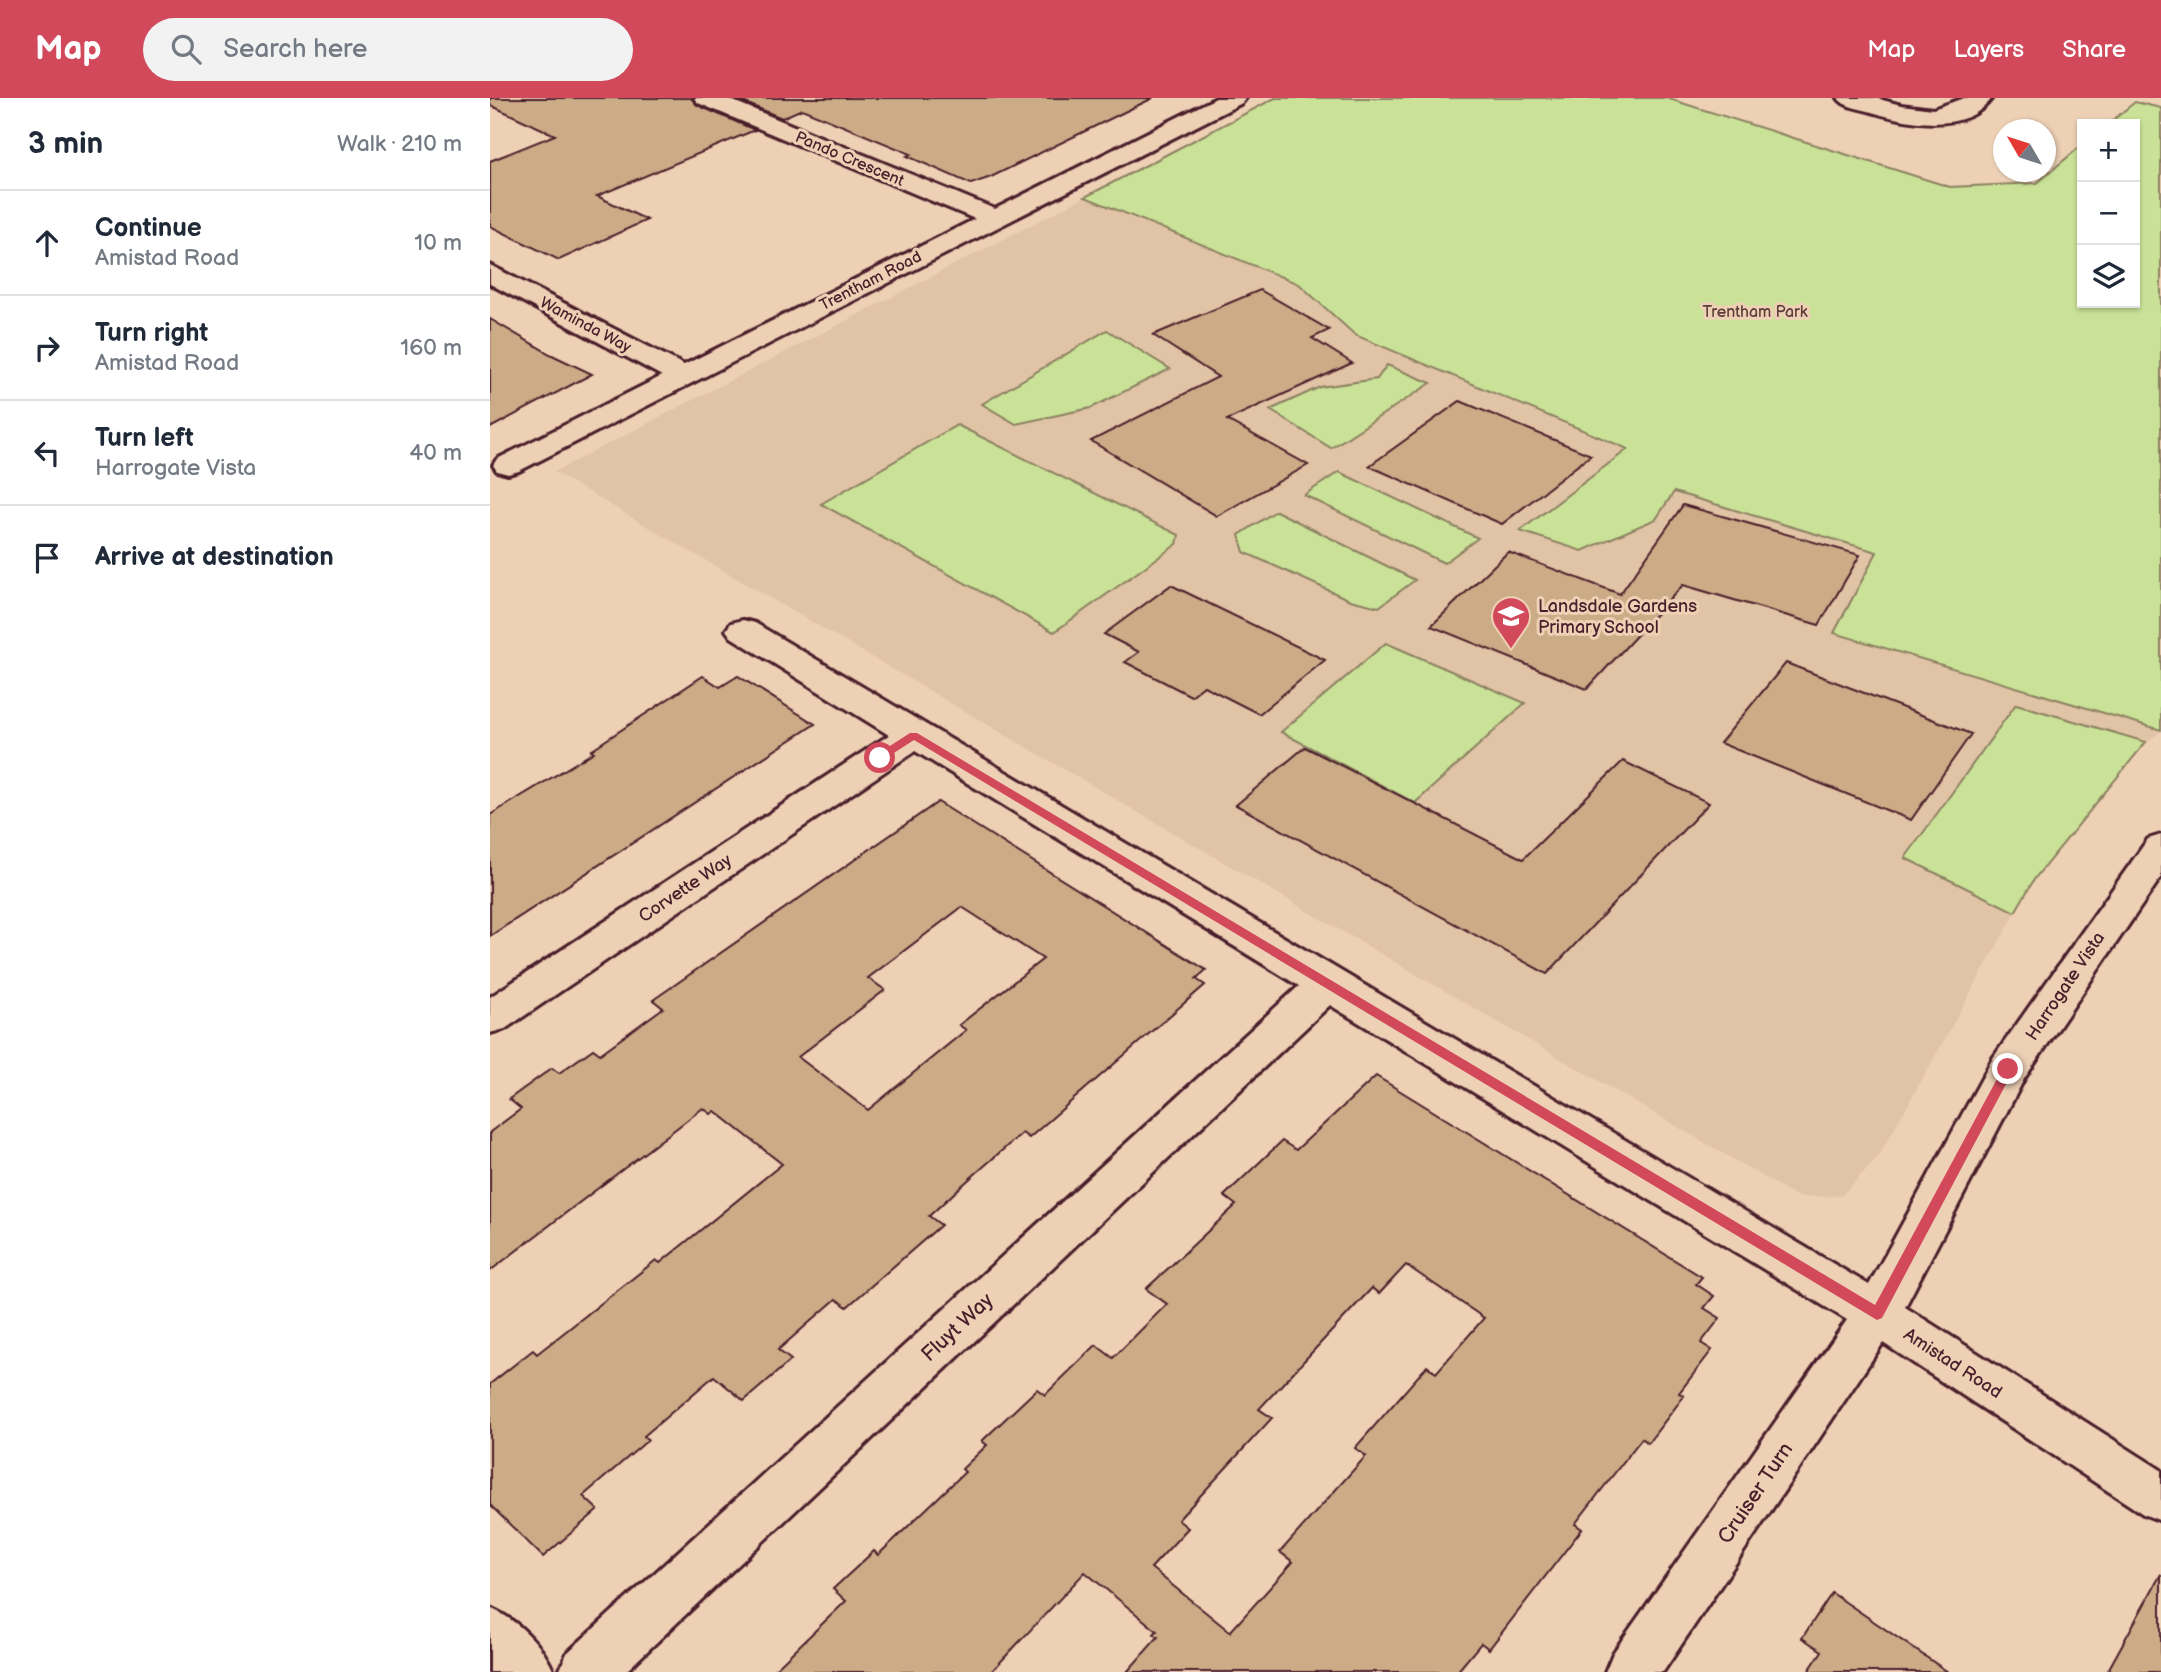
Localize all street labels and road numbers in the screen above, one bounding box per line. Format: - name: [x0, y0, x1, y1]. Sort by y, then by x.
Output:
- street label: Pando Crescent: [792, 128, 907, 191]
- street label: Trentham Road: [817, 247, 925, 315]
- street label: Waminda Way: [536, 293, 635, 358]
- street label: Corvette Way: [635, 849, 736, 927]
- street label: Harrogate Vista: [2021, 928, 2109, 1044]
- street label: Fluyt Way: [916, 1288, 999, 1367]
- street label: Amistad Road: [1900, 1324, 2006, 1403]
- street label: Cruiser Turn: [1712, 1438, 1798, 1549]

